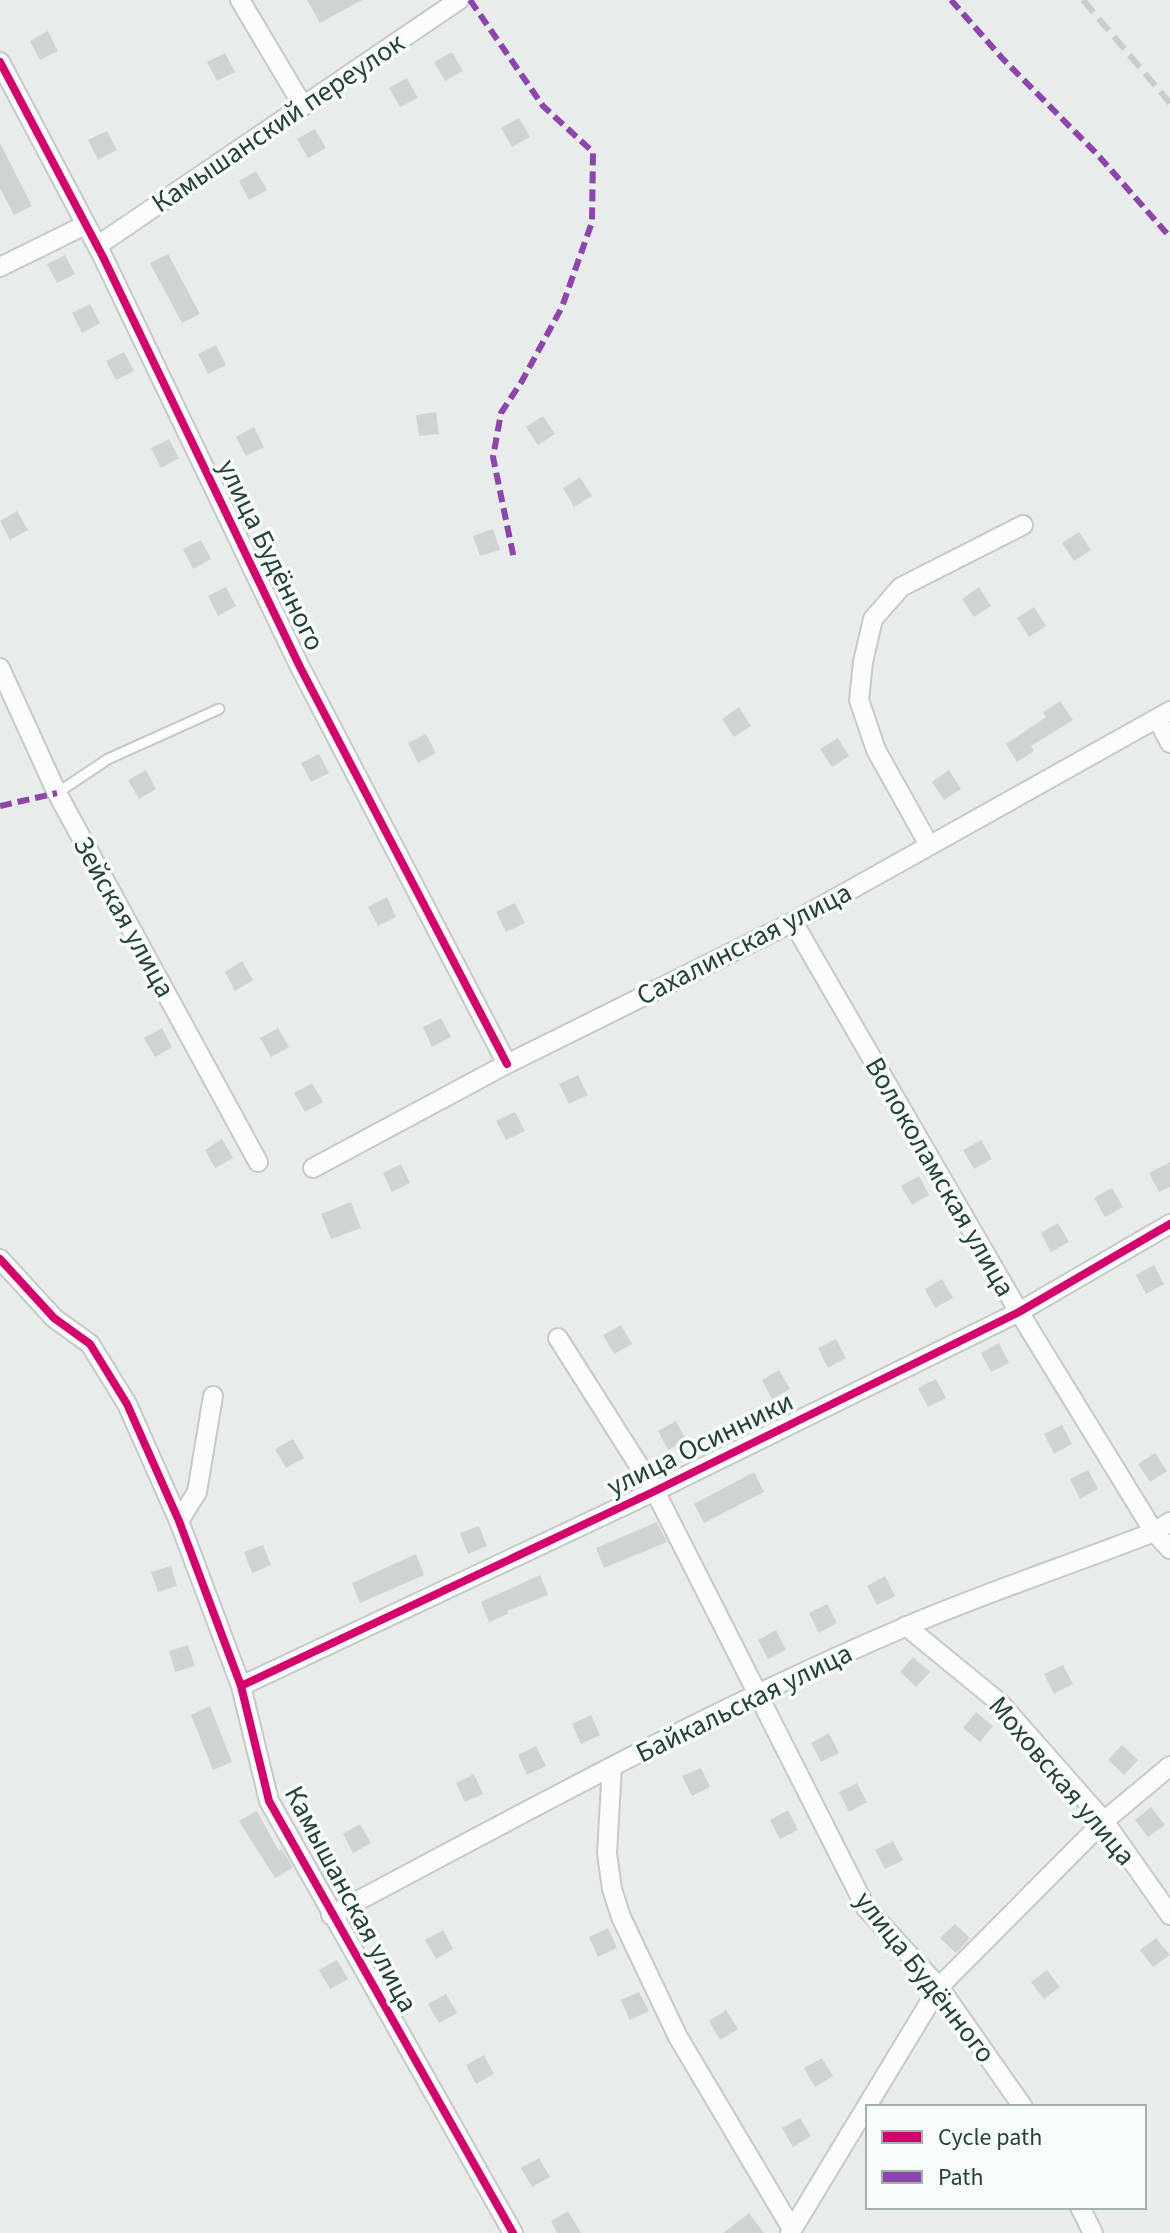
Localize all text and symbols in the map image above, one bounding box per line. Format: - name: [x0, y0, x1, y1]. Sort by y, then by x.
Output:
- street label: Камышанский переулок: [144, 23, 413, 223]
- street label: улица Будённого: [207, 452, 335, 658]
- street label: Зейская улица: [63, 829, 185, 1005]
- street label: Сахалинская улица: [629, 872, 859, 1016]
- street label: Волоколамская улица: [855, 1050, 1025, 1304]
- street label: улица Осинники: [600, 1381, 800, 1507]
- street label: Байкальская улица: [629, 1633, 859, 1773]
- street label: Моховская улица: [979, 1688, 1145, 1874]
- street label: Камышанская улица: [274, 1779, 428, 2019]
- street label: улица Будённого: [845, 1882, 1005, 2072]
- legend: [866, 2105, 1146, 2209]
- text: Cycle path: [938, 2120, 1042, 2155]
- text: Path: [938, 2160, 984, 2195]

